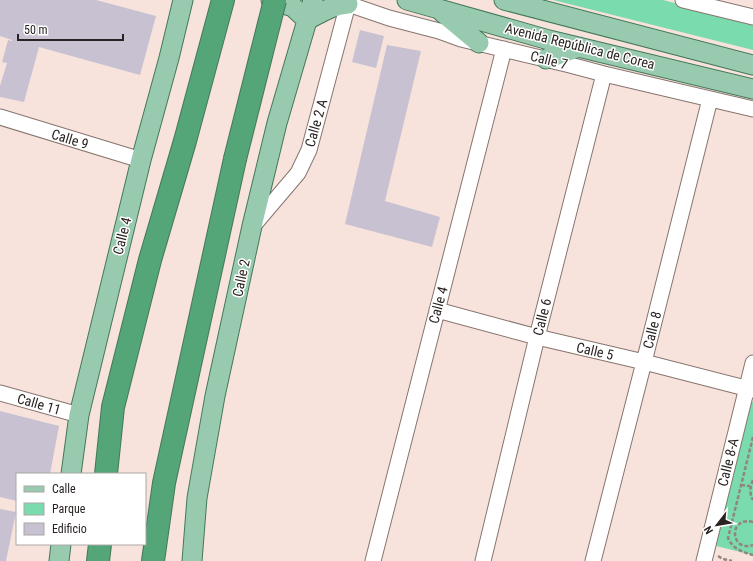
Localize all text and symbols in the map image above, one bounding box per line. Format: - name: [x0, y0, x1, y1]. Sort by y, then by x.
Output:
- scale bar: [18, 16, 123, 42]
- street label: Avenida República de Corea: [504, 20, 656, 72]
- text: 50 m: [24, 23, 48, 37]
- street label: Calle 7: [529, 48, 569, 72]
- street label: Calle 2 A: [302, 97, 330, 149]
- street label: Calle 9: [50, 126, 90, 152]
- street label: Calle 4: [110, 216, 134, 256]
- street label: Calle 2: [229, 258, 253, 298]
- street label: Calle 4: [425, 285, 451, 325]
- street label: Calle 6: [530, 297, 554, 337]
- street label: Calle 8: [640, 310, 664, 350]
- street label: Calle 5: [575, 339, 615, 363]
- street label: Calle 11: [15, 390, 63, 418]
- street label: Calle 8-A: [714, 436, 742, 488]
- legend: [16, 473, 146, 545]
- text: Calle: [52, 482, 76, 496]
- text: Parque: [52, 502, 86, 516]
- north arrow: [697, 505, 737, 545]
- text: Edificio: [52, 522, 87, 536]
- text: N: [701, 523, 716, 536]

